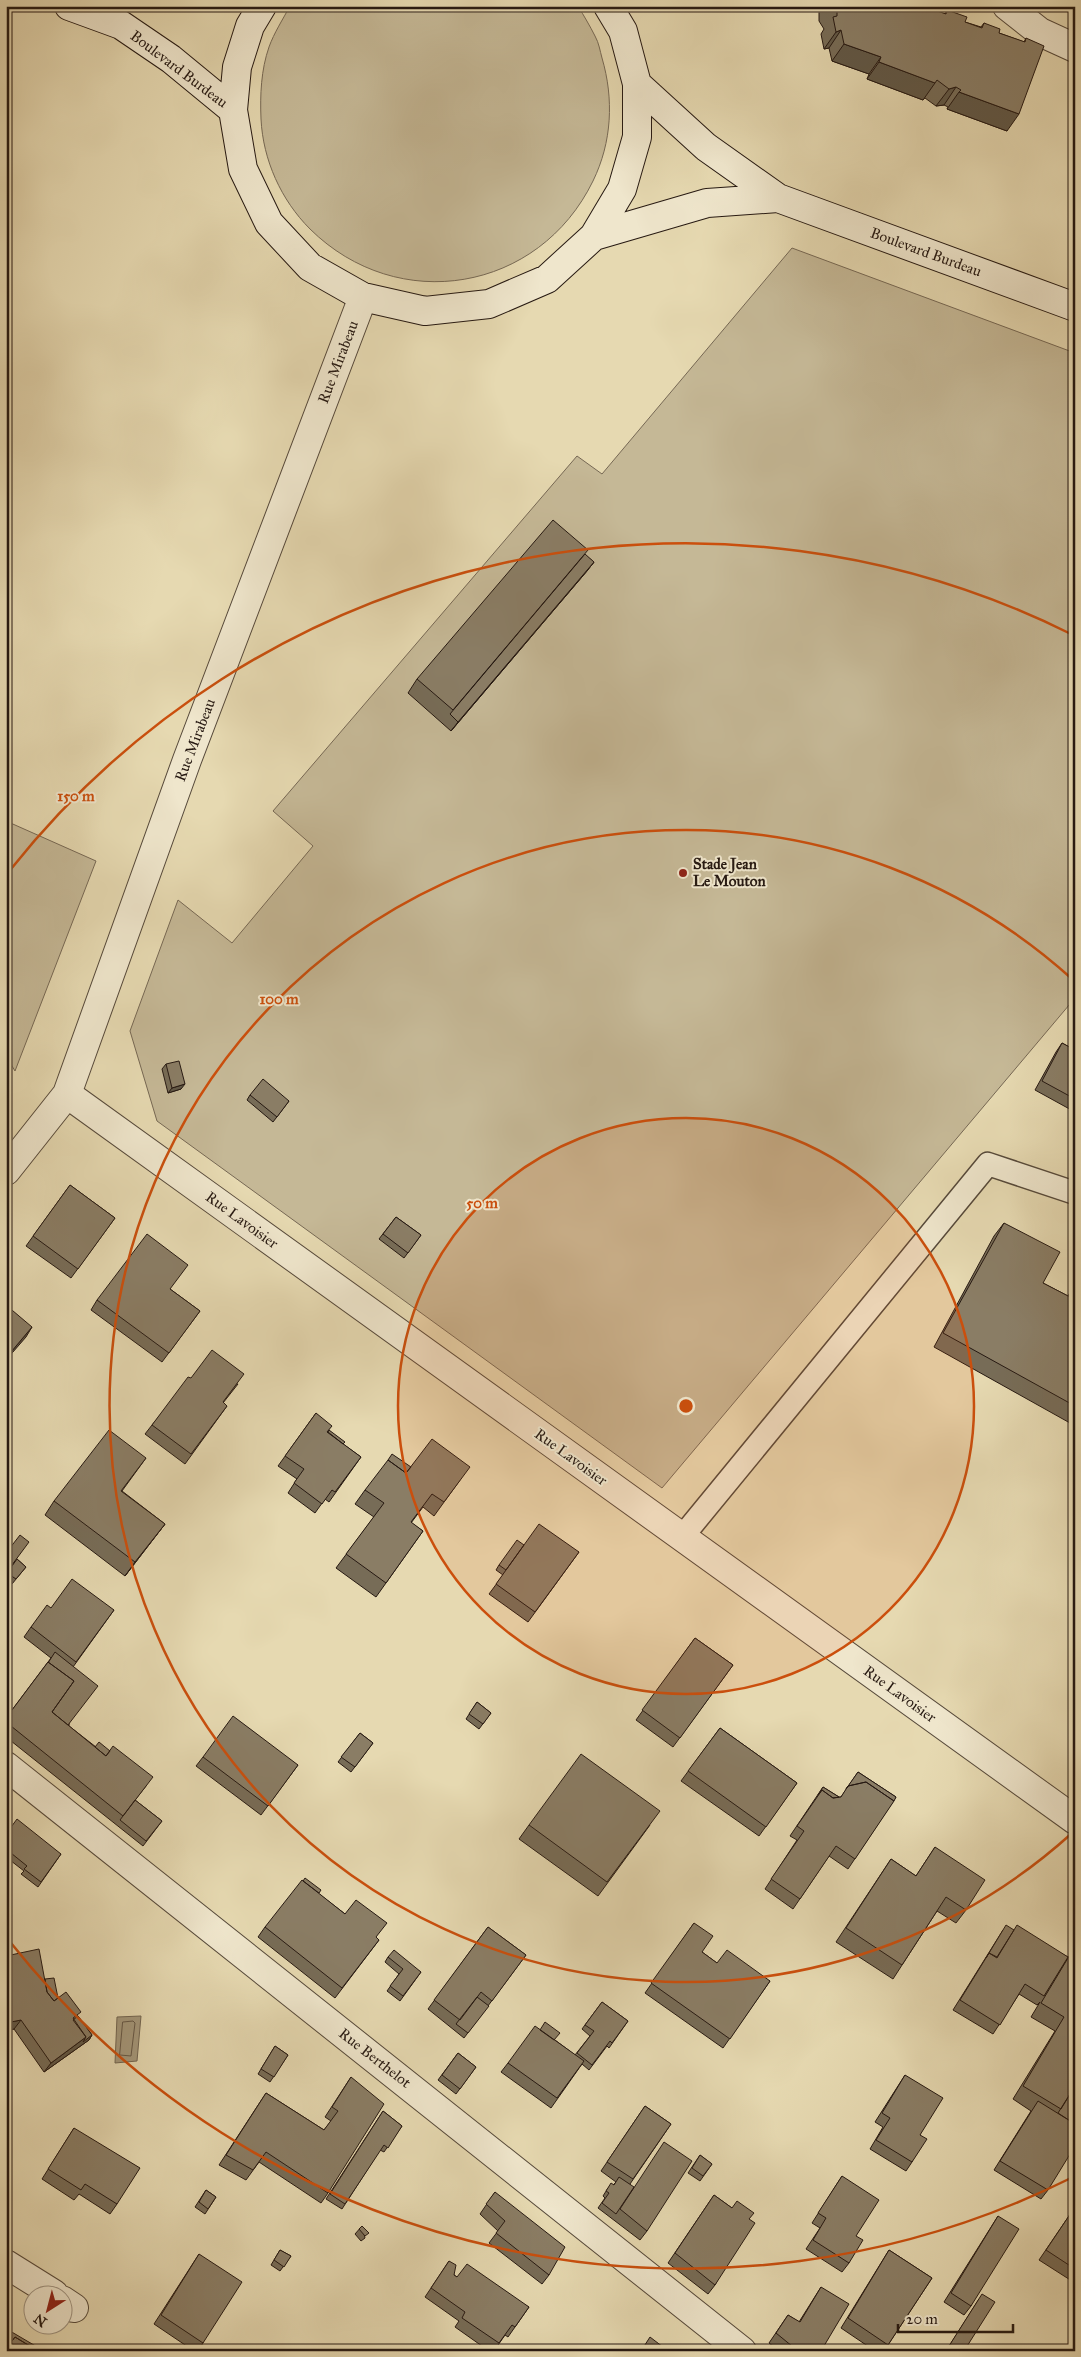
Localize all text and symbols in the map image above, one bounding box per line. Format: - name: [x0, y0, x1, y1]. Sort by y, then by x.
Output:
- street label: Boulevard Burdeau: [127, 27, 231, 111]
- street label: Boulevard Burdeau: [868, 224, 984, 280]
- street label: Rue Mirabeau: [314, 318, 362, 406]
- street label: Rue Mirabeau: [171, 696, 219, 784]
- text: 150 m: [57, 787, 95, 805]
- place label: Stade Jean Le Mouton: [693, 855, 766, 890]
- marker: Stade Jean Le Mouton: [677, 867, 689, 879]
- text: 100 m: [259, 990, 299, 1008]
- street label: Rue Lavoisier: [202, 1188, 282, 1253]
- text: 50 m: [466, 1194, 498, 1212]
- centre of rings: [677, 1397, 695, 1415]
- street label: Rue Lavoisier: [531, 1425, 611, 1490]
- street label: Rue Lavoisier: [860, 1662, 940, 1727]
- street label: Rue Berthelot: [335, 2024, 415, 2092]
- north arrow: [22, 2284, 72, 2334]
- scale bar: [898, 2302, 1014, 2334]
- text: N: [31, 2310, 50, 2330]
- text: 20 m: [906, 2310, 938, 2328]

